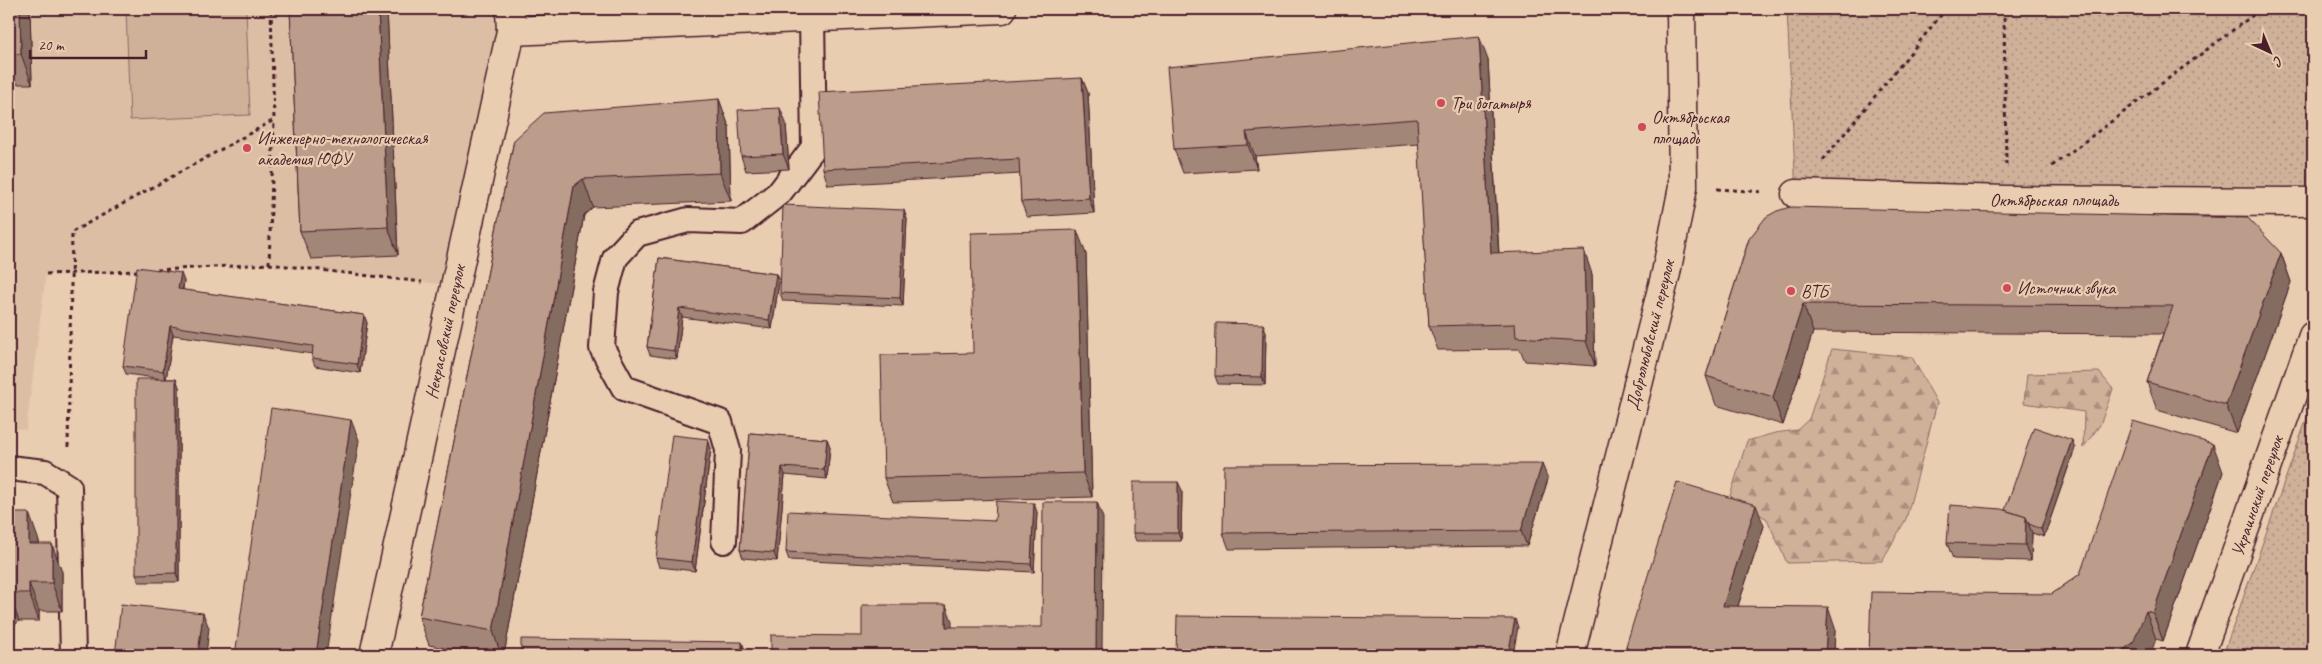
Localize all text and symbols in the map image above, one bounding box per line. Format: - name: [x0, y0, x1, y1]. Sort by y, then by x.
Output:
- scale bar: [30, 28, 146, 60]
- north arrow: [2244, 28, 2294, 78]
- text: 20 m: [38, 36, 65, 55]
- text: С: [2269, 52, 2287, 71]
- place label: Три богатыря: [1451, 92, 1532, 114]
- marker: Три богатыря: [1435, 97, 1447, 109]
- place label: Октябрьская площадь: [1652, 106, 1731, 149]
- marker: Октябрьская площадь: [1636, 121, 1648, 133]
- place label: Инженерно-технологическая академия ЮФУ: [257, 127, 429, 170]
- marker: Инженерно-технологическая академия ЮФУ: [241, 142, 253, 154]
- street label: Октябрьская площадь: [1990, 189, 2120, 211]
- street label: Добролюбовский переулок: [1621, 255, 1680, 412]
- street label: Некрасовский переулок: [420, 261, 470, 401]
- place label: Источник звука: [2017, 277, 2116, 299]
- place label: ВТБ: [1801, 280, 1830, 302]
- marker: Источник звука: [2001, 282, 2013, 294]
- marker: ВТБ: [1785, 285, 1797, 297]
- street label: Украинский переулок: [2226, 431, 2289, 559]

